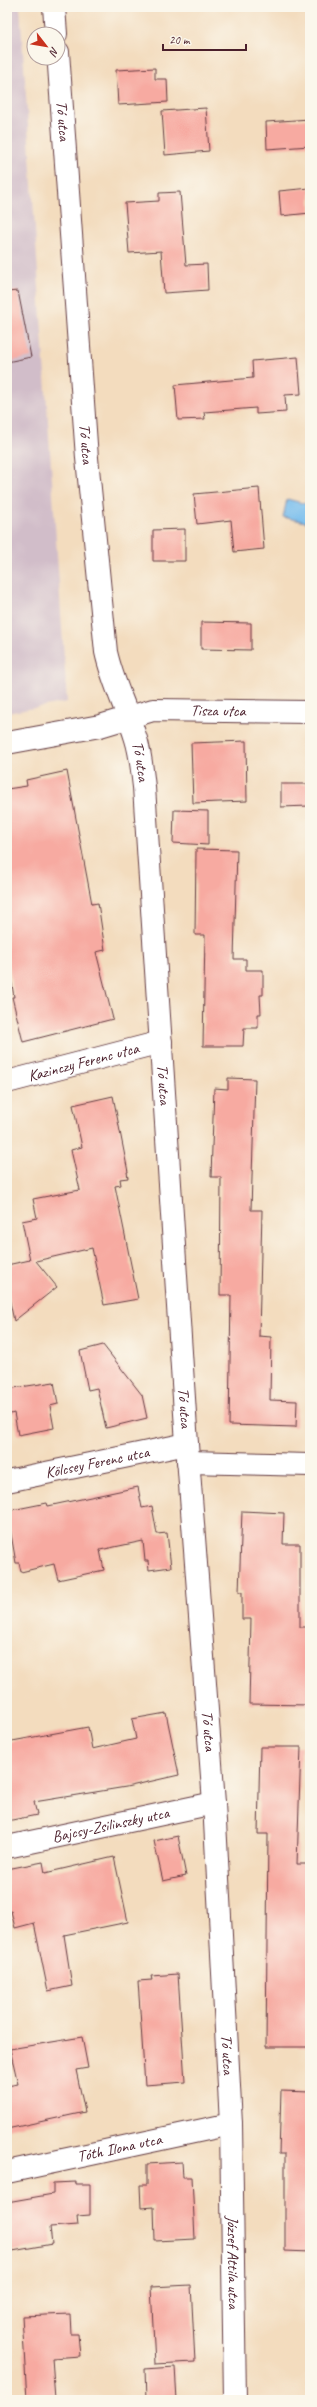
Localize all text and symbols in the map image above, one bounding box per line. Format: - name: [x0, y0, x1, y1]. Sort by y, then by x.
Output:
- north arrow: [26, 26, 66, 66]
- scale bar: [163, 26, 246, 52]
- text: 20 m: [169, 32, 191, 48]
- text: N: [46, 45, 62, 60]
- street label: Tó utca: [52, 100, 74, 143]
- street label: Tó utca: [75, 423, 98, 467]
- street label: Tisza utca: [190, 700, 247, 721]
- street label: Tó utca: [127, 739, 153, 784]
- street label: Kazinczy Ferenc utca: [26, 1038, 142, 1086]
- street label: Tó utca: [152, 1064, 175, 1107]
- street label: Tó utca: [173, 1387, 196, 1430]
- street label: Kölcsey Ferenc utca: [43, 1442, 152, 1483]
- street label: Tó utca: [197, 1710, 220, 1753]
- street label: Bajcsy-Zsilinszky utca: [50, 1802, 172, 1847]
- street label: Tó utca: [216, 2034, 238, 2077]
- street label: Tóth Ilona utca: [75, 2129, 165, 2167]
- street label: József Attila utca: [222, 2215, 244, 2310]

